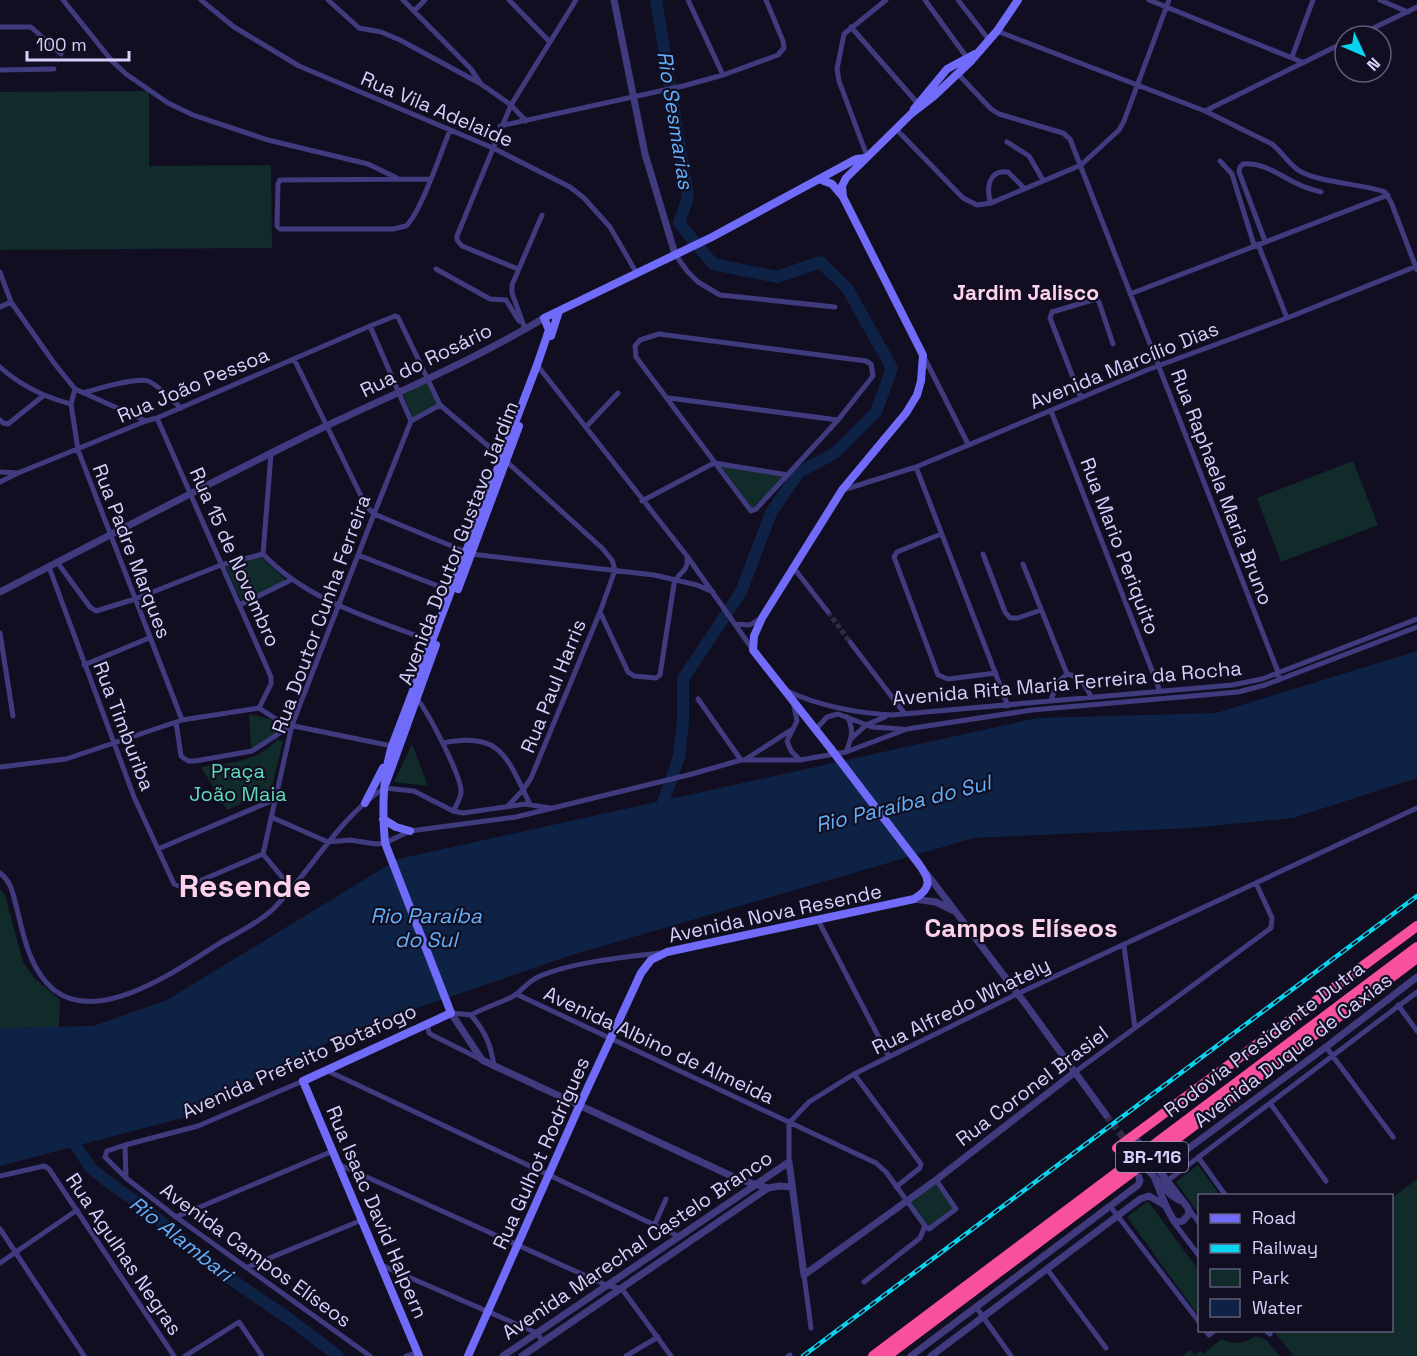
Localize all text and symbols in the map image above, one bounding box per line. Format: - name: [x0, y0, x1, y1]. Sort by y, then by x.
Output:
- scale bar: [27, 24, 129, 62]
- north arrow: [1333, 24, 1393, 84]
- text: 100 m: [36, 33, 87, 56]
- water label: Rio Sesmarias: [651, 49, 700, 192]
- text: N: [1362, 53, 1385, 75]
- street label: Rua Vila Adelaide: [357, 65, 517, 153]
- district label: Jardim Jalisco: [953, 279, 1099, 306]
- street label: Avenida Marcílio Dias: [1026, 315, 1222, 415]
- street label: Rua do Rosário: [356, 317, 496, 403]
- street label: Rua João Pessoa: [113, 341, 273, 429]
- street label: Rua Raphaela Maria Bruno: [1165, 365, 1279, 609]
- street label: Avenida Doutor Gustavo Jardim: [392, 398, 524, 688]
- street label: Rua Mario Periquito: [1074, 454, 1166, 638]
- street label: Rua Padre Marques: [87, 460, 177, 642]
- street label: Rua 15 de Novembro: [184, 463, 286, 651]
- street label: Rua Doutor Cunha Ferreira: [266, 491, 376, 737]
- street label: Rua Paul Harris: [514, 615, 592, 757]
- street label: Avenida Rita Maria Ferreira da Rocha: [891, 655, 1243, 711]
- street label: Rua Timburiba: [87, 658, 161, 794]
- park label: Praça João Maia: [189, 758, 287, 807]
- water label: Rio Paraíba do Sul: [812, 768, 996, 838]
- district label: Resende: [179, 866, 311, 906]
- street label: Avenida Nova Resende: [666, 878, 884, 948]
- water label: Rio Paraíba do Sul: [370, 902, 483, 953]
- district label: Campos Elíseos: [924, 911, 1118, 945]
- street label: Rua Alfredo Whately: [868, 952, 1054, 1060]
- street label: Rodovia Presidente Dutra: [1159, 955, 1369, 1123]
- street label: Avenida Duque de Caxias: [1189, 967, 1397, 1133]
- street label: Avenida Albino de Almeida: [540, 980, 778, 1110]
- street label: Avenida Prefeito Botafogo: [178, 997, 420, 1125]
- street label: Rua Coronel Brasiel: [951, 1020, 1113, 1152]
- street label: Rua Gulhot Rodrigues: [487, 1053, 595, 1253]
- street label: Rua Isaac David Halpern: [320, 1102, 434, 1322]
- road number: BR-116: [1116, 1142, 1188, 1172]
- street label: Avenida Marechal Castelo Branco: [497, 1145, 777, 1345]
- street label: Rua Agulhas Negras: [60, 1168, 188, 1340]
- street label: Avenida Campos Elíseos: [155, 1177, 357, 1333]
- water label: Rio Alambari: [124, 1190, 241, 1289]
- legend: [1198, 1194, 1393, 1332]
- text: Road: [1252, 1206, 1296, 1229]
- text: Railway: [1252, 1236, 1318, 1259]
- text: Park: [1252, 1266, 1290, 1289]
- text: Water: [1252, 1296, 1303, 1319]

